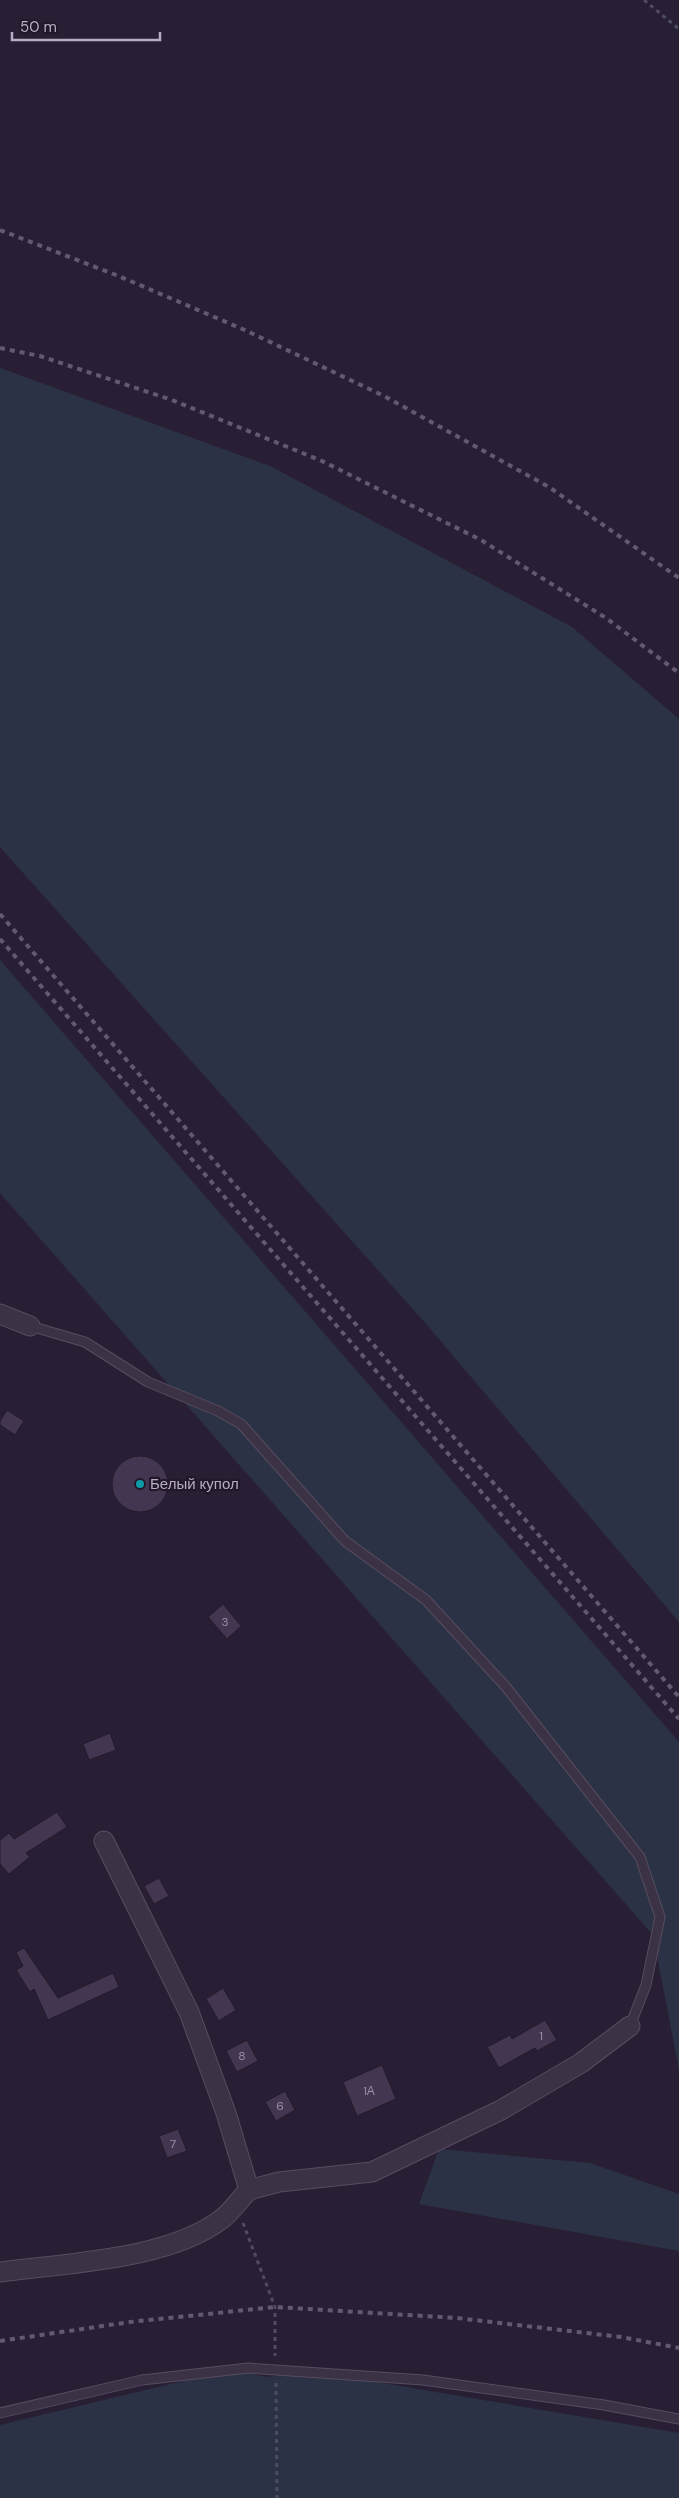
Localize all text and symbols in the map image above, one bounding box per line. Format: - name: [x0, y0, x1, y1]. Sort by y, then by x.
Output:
- scale bar: [12, 10, 160, 42]
- text: 50 m: [20, 17, 57, 37]
- place label: Белый купол: [150, 1474, 239, 1494]
- marker: Белый купол: [134, 1478, 146, 1490]
- house number: 3: [221, 1614, 229, 1630]
- house number: 1: [539, 2028, 543, 2044]
- house number: 8: [238, 2048, 246, 2064]
- house number: 1А: [363, 2083, 375, 2099]
- house number: 6: [276, 2098, 284, 2114]
- house number: 7: [170, 2136, 176, 2152]

